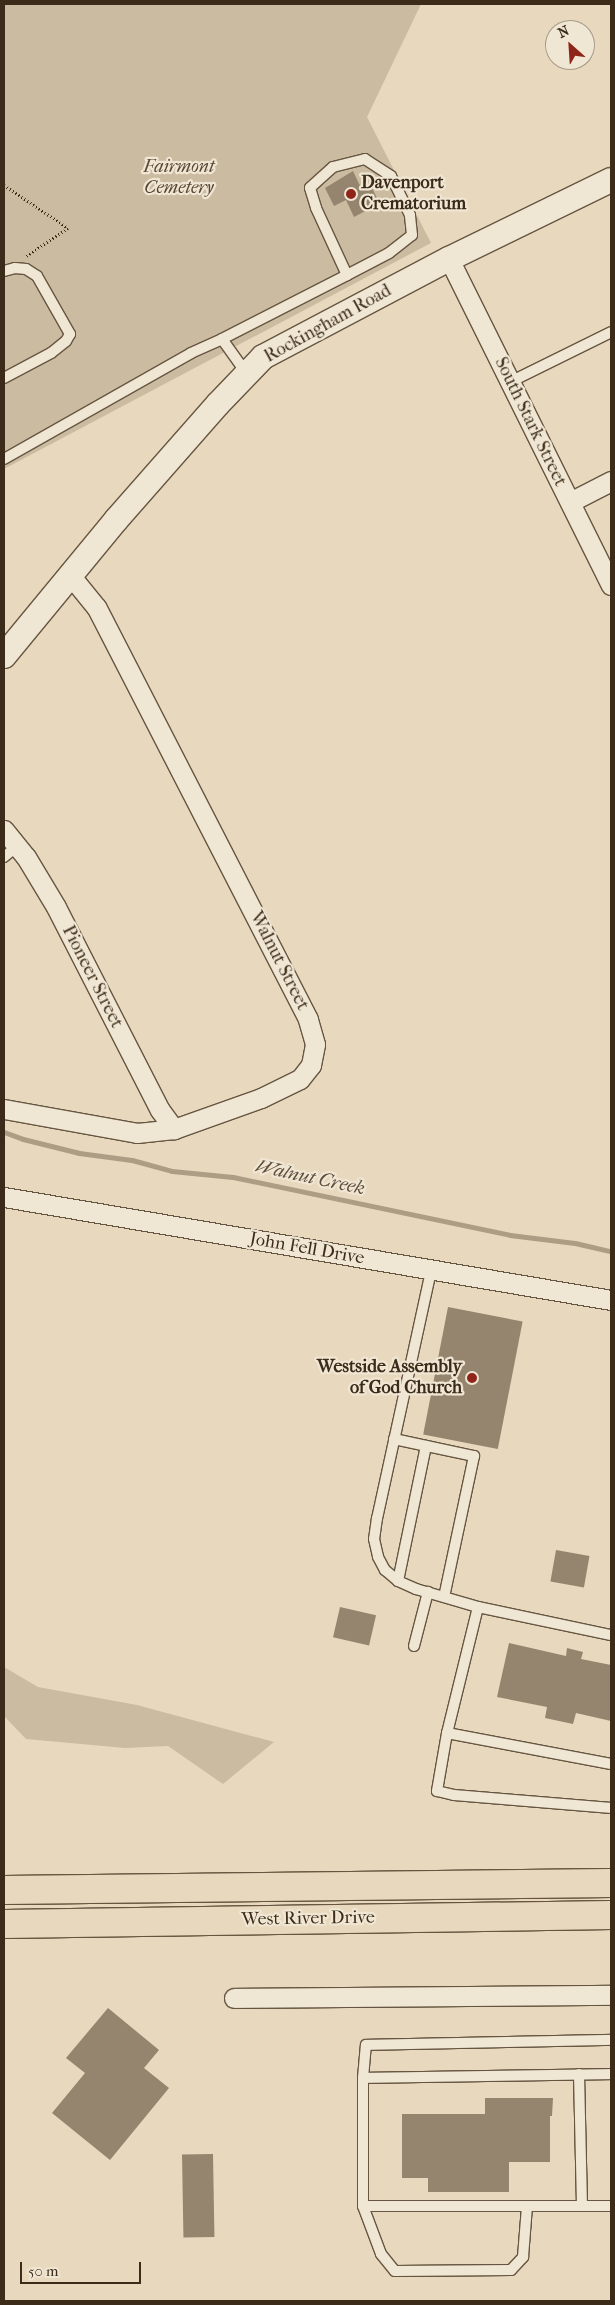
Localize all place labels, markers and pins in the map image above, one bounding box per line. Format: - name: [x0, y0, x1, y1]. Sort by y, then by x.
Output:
- place label: Davenport Crematorium: [361, 173, 466, 215]
- marker: Davenport Crematorium: [345, 188, 357, 200]
- place label: Westside Assembly of God Church: [317, 1357, 462, 1400]
- marker: Westside Assembly of God Church: [466, 1372, 478, 1384]

